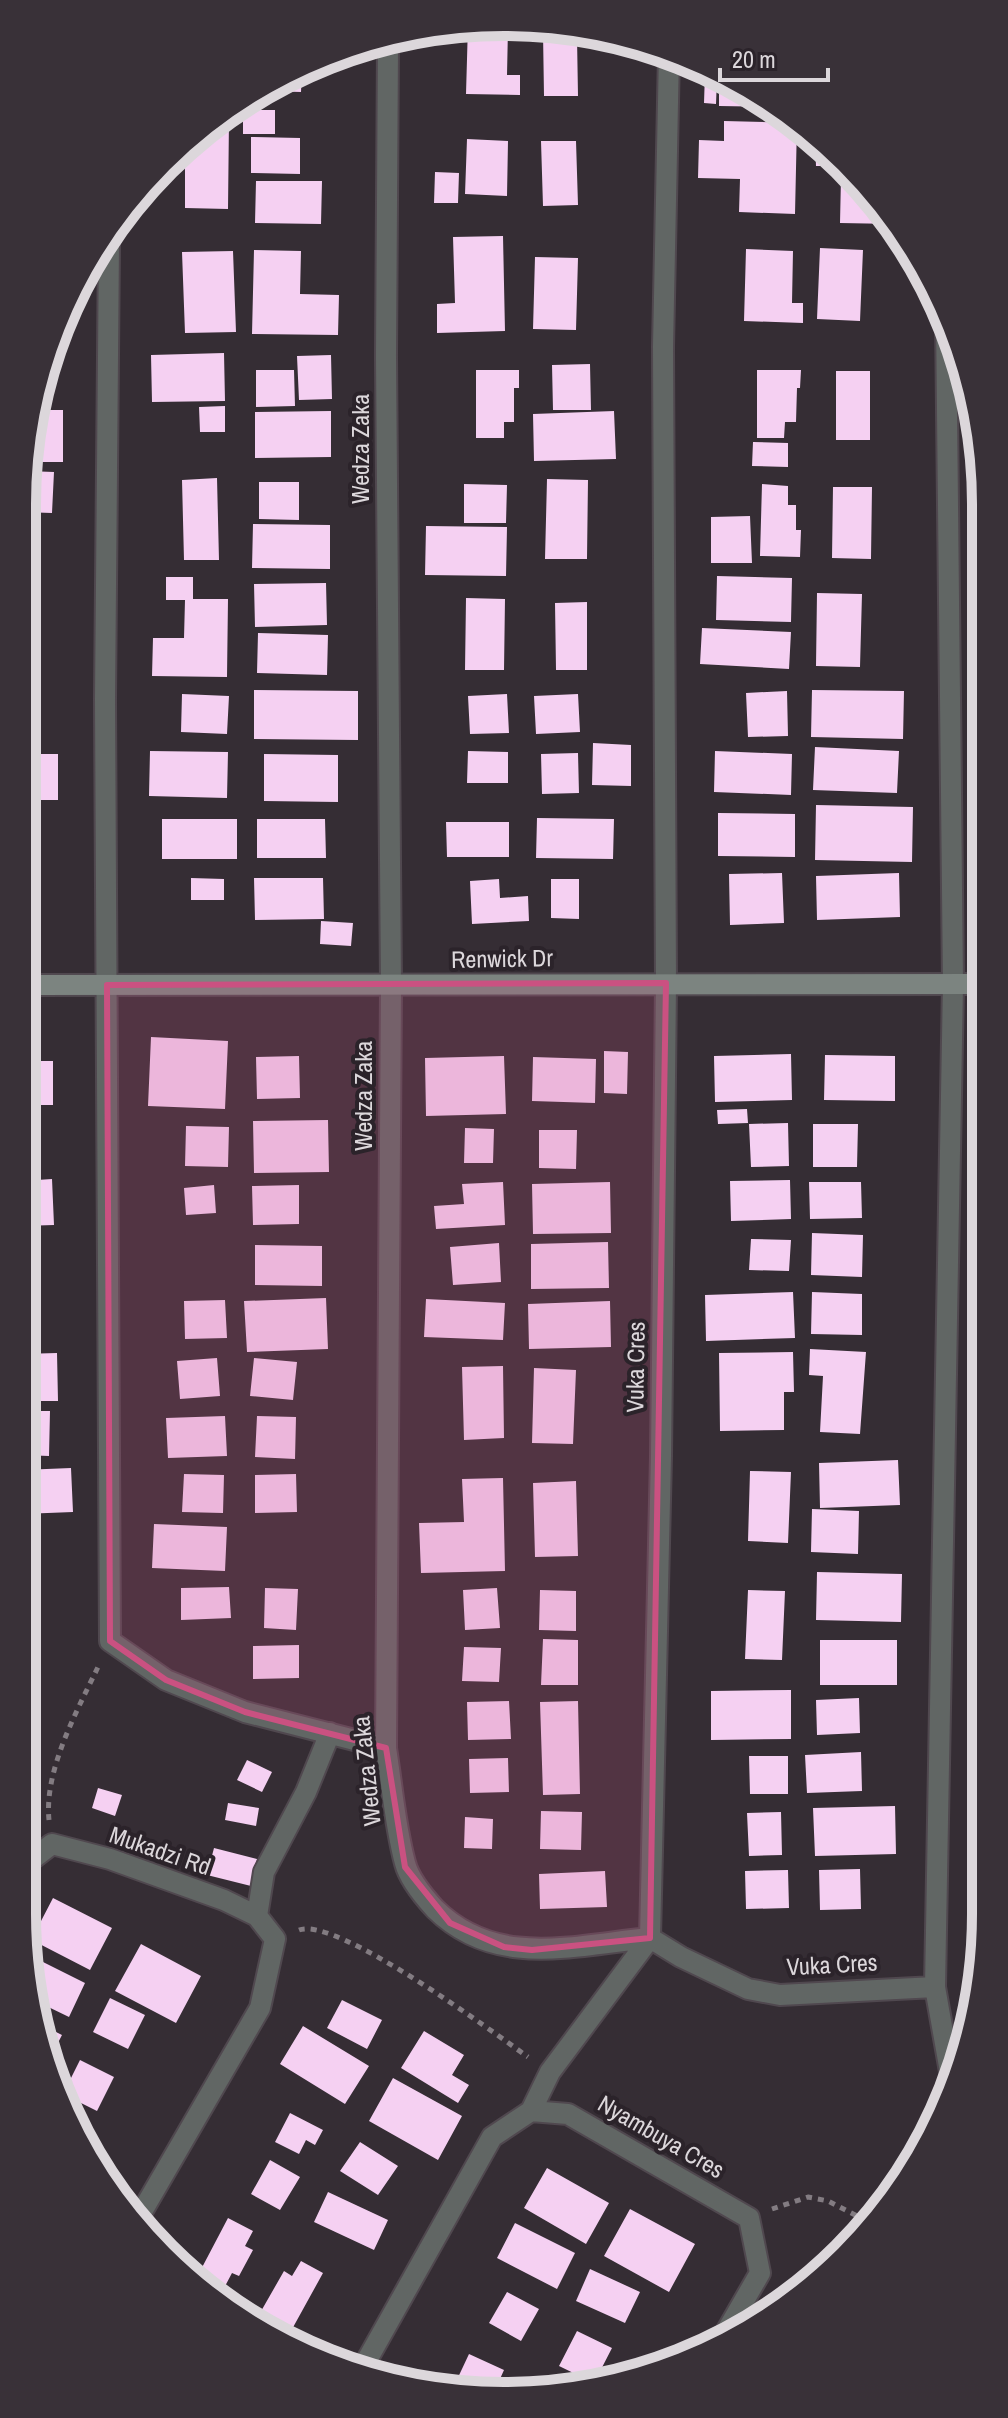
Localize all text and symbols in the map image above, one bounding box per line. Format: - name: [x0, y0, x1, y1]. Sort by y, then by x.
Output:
- scale bar: [720, 32, 828, 82]
- text: 20 m: [732, 43, 776, 75]
- street label: Wedza Zaka: [344, 394, 376, 504]
- street label: Renwick Dr: [451, 941, 554, 975]
- street label: Wedza Zaka: [347, 1041, 379, 1151]
- street label: Vuka Cres: [618, 1321, 652, 1413]
- street label: Wedza Zaka: [344, 1715, 388, 1828]
- street label: Mukadzi Rd: [105, 1818, 215, 1882]
- street label: Vuka Cres: [786, 1946, 878, 1982]
- street label: Nyambuya Cres: [592, 2087, 731, 2185]

